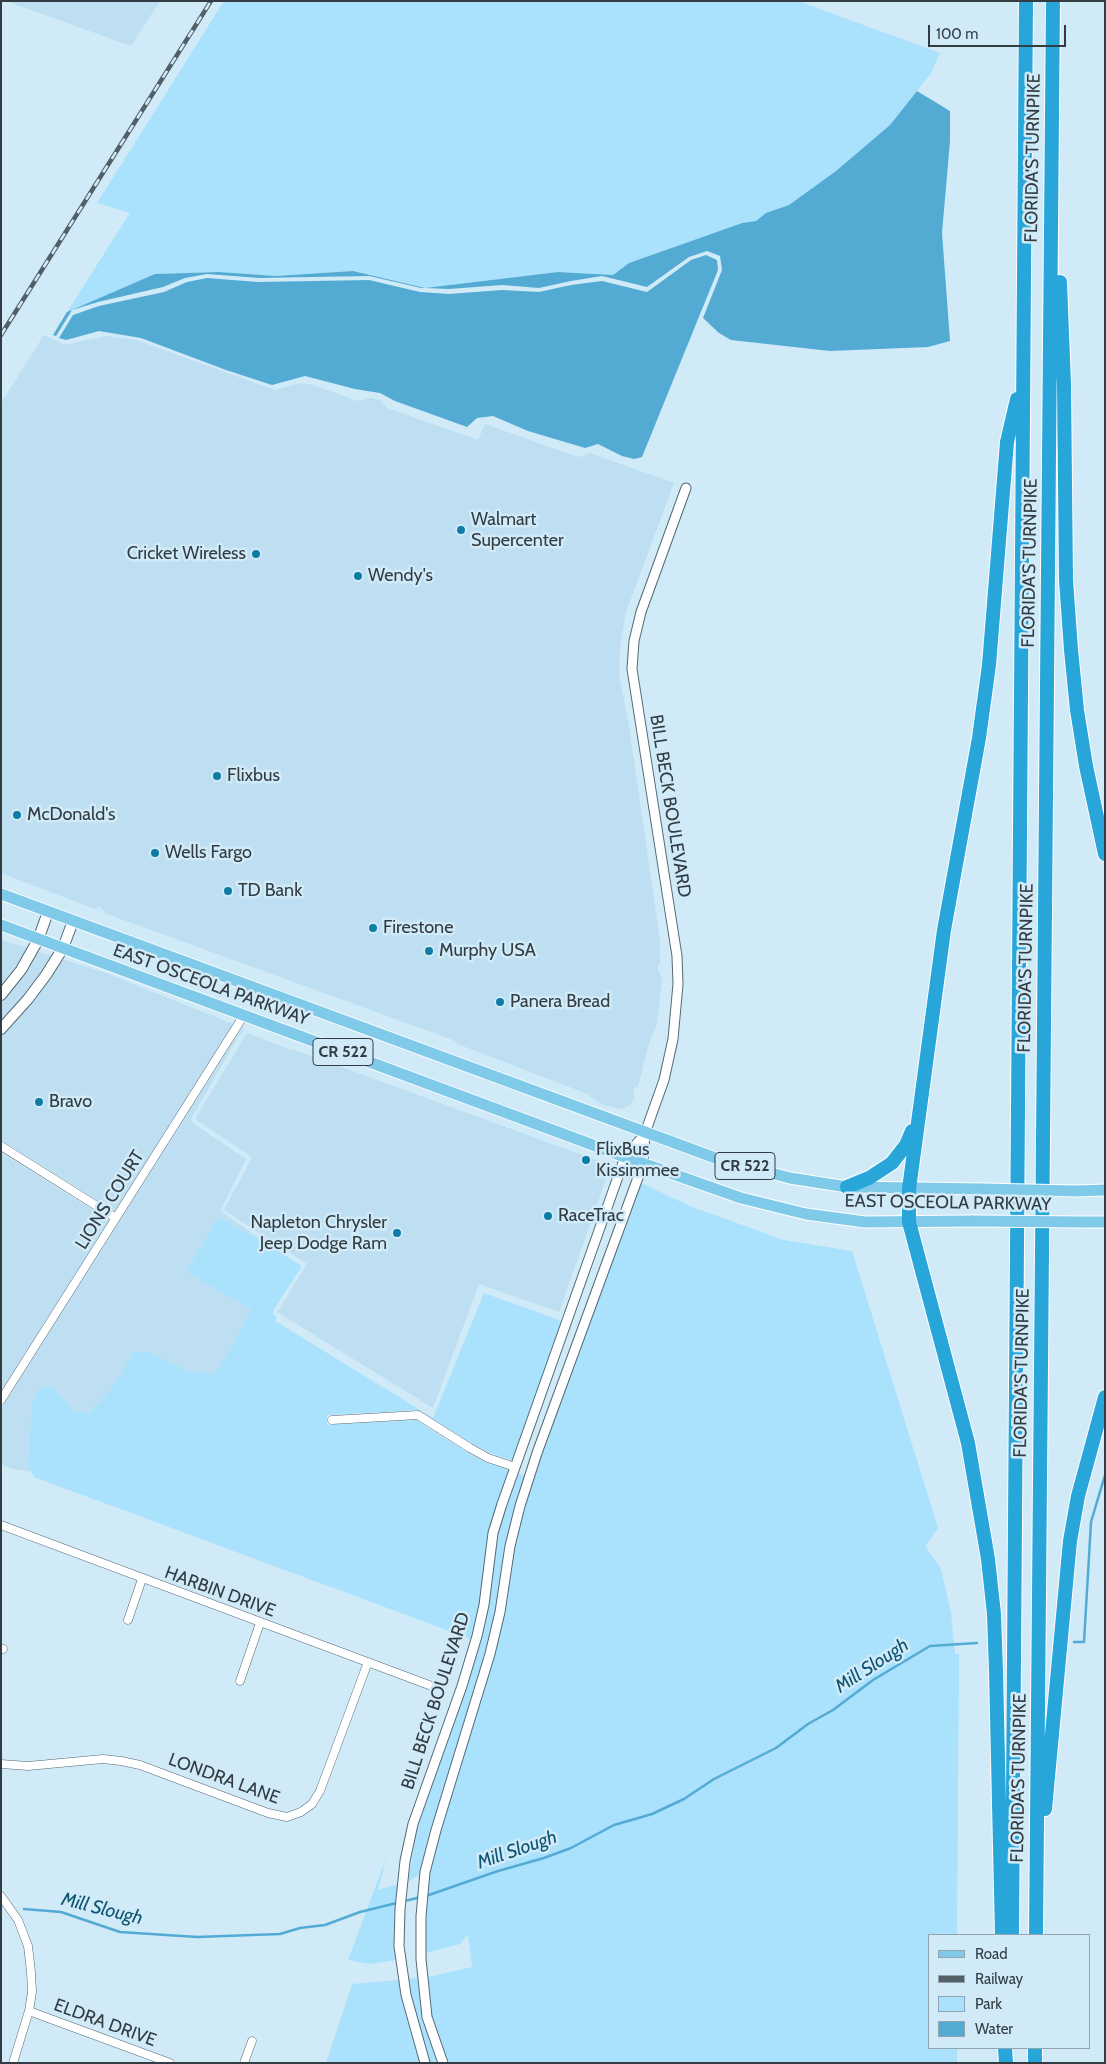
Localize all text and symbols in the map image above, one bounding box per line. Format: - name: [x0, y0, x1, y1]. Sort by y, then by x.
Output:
- scale bar: [931, 15, 1068, 47]
- text: 100 m: [936, 25, 978, 43]
- street label: FLORIDA'S TURNPIKE: [1021, 73, 1045, 243]
- street label: FLORIDA'S TURNPIKE: [1018, 478, 1042, 648]
- place label: Walmart Supercenter: [471, 509, 564, 552]
- marker: Walmart Supercenter: [455, 524, 467, 536]
- place label: Cricket Wireless: [127, 543, 246, 565]
- marker: Cricket Wireless: [250, 548, 262, 560]
- place label: Wendy's: [368, 565, 433, 587]
- marker: Wendy's: [352, 570, 364, 582]
- street label: BILL BECK BOULEVARD: [645, 713, 695, 899]
- place label: Flixbus: [227, 765, 280, 787]
- marker: Flixbus: [211, 770, 223, 782]
- place label: McDonald's: [27, 804, 115, 826]
- marker: McDonald's: [11, 809, 23, 821]
- place label: Wells Fargo: [165, 842, 252, 864]
- marker: Wells Fargo: [149, 847, 161, 859]
- place label: TD Bank: [238, 880, 302, 902]
- street label: FLORIDA'S TURNPIKE: [1014, 883, 1038, 1053]
- marker: TD Bank: [222, 885, 234, 897]
- place label: Firestone: [383, 917, 453, 939]
- marker: Firestone: [367, 922, 379, 934]
- street label: EAST OSCEOLA PARKWAY: [110, 940, 312, 1030]
- place label: Murphy USA: [439, 940, 536, 962]
- marker: Murphy USA: [423, 945, 435, 957]
- place label: Panera Bread: [510, 991, 610, 1013]
- marker: Panera Bread: [494, 996, 506, 1008]
- road number: CR 522: [313, 1038, 373, 1066]
- place label: Bravo: [49, 1091, 92, 1113]
- marker: Bravo: [33, 1096, 45, 1108]
- place label: FlixBus Kissimmee: [596, 1139, 679, 1182]
- street label: LIONS COURT: [71, 1147, 149, 1253]
- road number: CR 522: [715, 1152, 775, 1180]
- marker: FlixBus Kissimmee: [580, 1154, 592, 1166]
- street label: EAST OSCEOLA PARKWAY: [844, 1190, 1052, 1216]
- place label: RaceTrac: [558, 1205, 624, 1227]
- marker: RaceTrac: [542, 1210, 554, 1222]
- place label: Napleton Chrysler Jeep Dodge Ram: [250, 1212, 387, 1254]
- marker: Napleton Chrysler Jeep Dodge Ram: [391, 1227, 403, 1239]
- street label: FLORIDA'S TURNPIKE: [1010, 1288, 1034, 1458]
- street label: HARBIN DRIVE: [162, 1562, 278, 1622]
- street label: BILL BECK BOULEVARD: [397, 1610, 475, 1792]
- water label: Mill Slough: [831, 1634, 913, 1698]
- street label: FLORIDA'S TURNPIKE: [1007, 1693, 1031, 1863]
- street label: LONDRA LANE: [165, 1749, 283, 1809]
- water label: Mill Slough: [474, 1826, 560, 1874]
- water label: Mill Slough: [59, 1888, 145, 1930]
- legend: [928, 1934, 1091, 2049]
- text: Road: [975, 1945, 1008, 1963]
- text: Railway: [975, 1970, 1023, 1988]
- street label: ELDRA DRIVE: [51, 1994, 159, 2052]
- text: Park: [975, 1995, 1002, 2013]
- text: Water: [975, 2020, 1013, 2038]

